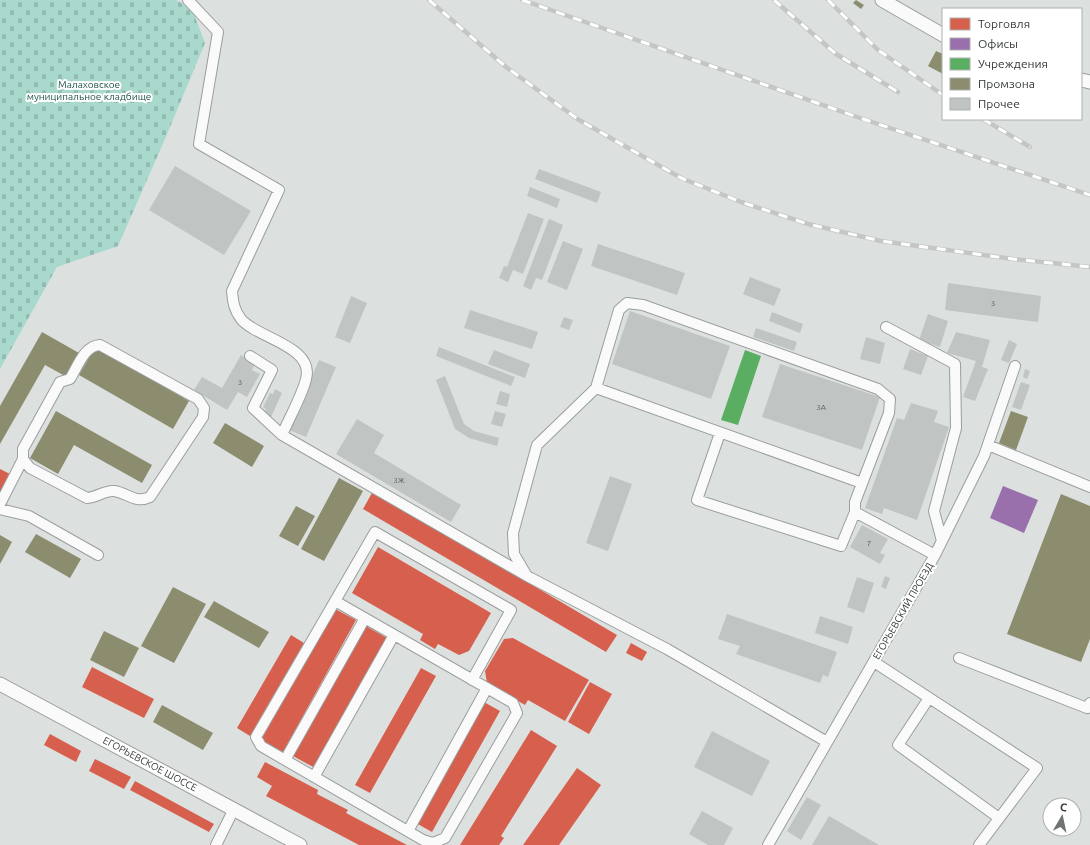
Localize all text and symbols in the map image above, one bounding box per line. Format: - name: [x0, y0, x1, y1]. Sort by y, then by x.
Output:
- legend: [942, 8, 1082, 120]
- text: Торговля: [978, 17, 1030, 30]
- text: Офисы: [978, 37, 1018, 50]
- text: Учреждения: [978, 57, 1048, 70]
- text: Промзона: [978, 77, 1035, 90]
- park label: Малаховское муниципальное кладбище: [27, 79, 151, 102]
- text: Прочее: [978, 97, 1020, 110]
- house number: 3: [991, 299, 995, 308]
- house number: 3: [238, 378, 242, 387]
- house number: 3А: [816, 403, 827, 412]
- house number: 3Ж: [393, 476, 405, 485]
- house number: 7: [867, 539, 871, 548]
- street label: ЕГОРЬЕВСКИЙ ПРОЕЗД: [871, 561, 935, 661]
- street label: ЕГОРЬЕВСКОЕ ШОССЕ: [101, 734, 199, 794]
- north arrow: [1042, 797, 1082, 837]
- text: С: [1059, 801, 1068, 814]

